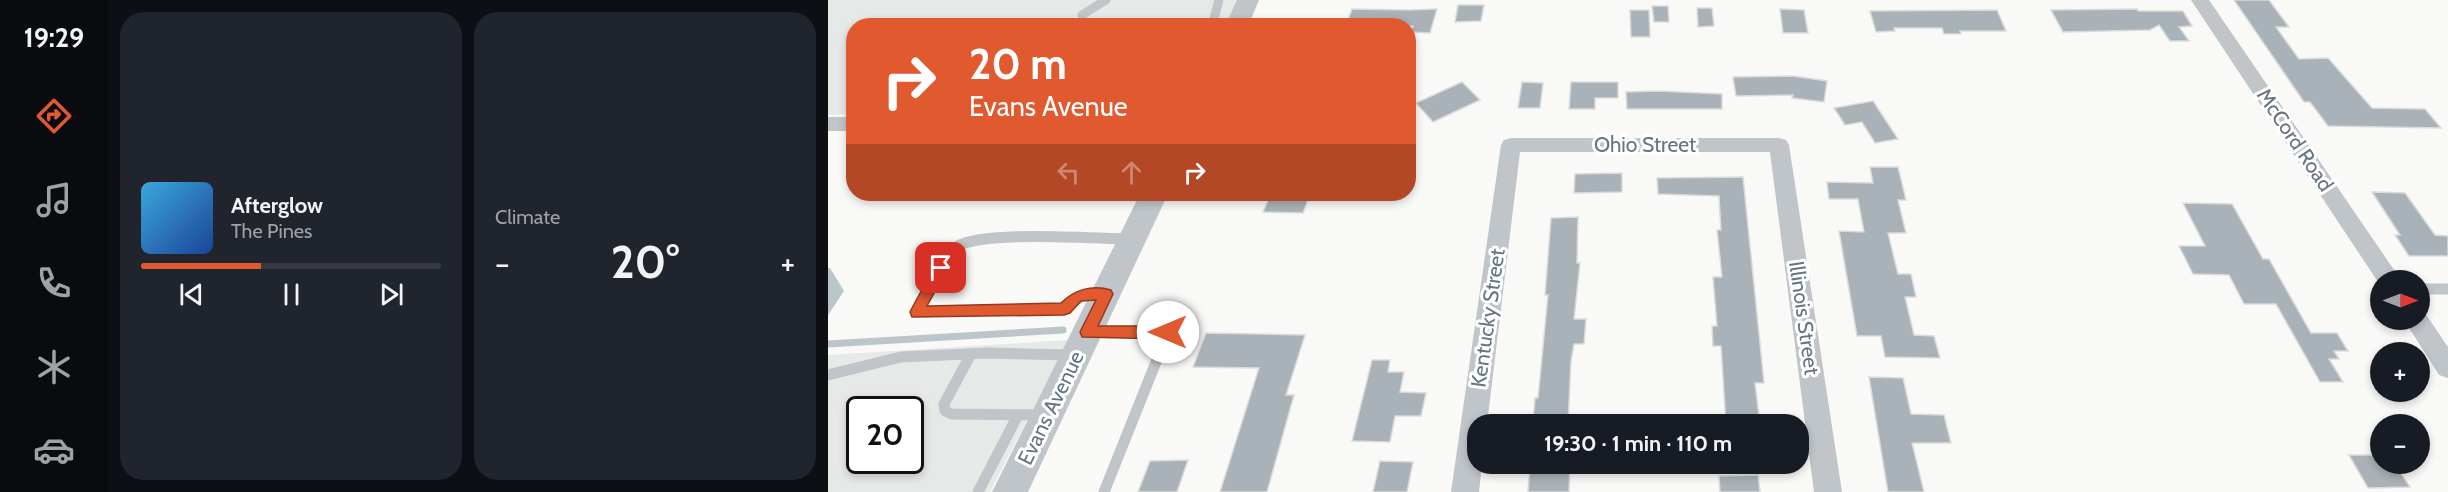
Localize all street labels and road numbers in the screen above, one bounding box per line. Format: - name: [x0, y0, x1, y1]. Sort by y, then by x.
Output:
- street label: McCord Road: [2252, 84, 2339, 196]
- street label: Ohio Street: [1594, 132, 1696, 157]
- street label: Kentucky Street: [1465, 247, 1510, 389]
- street label: Illinois Street: [1784, 259, 1825, 376]
- street label: Evans Avenue: [1012, 347, 1089, 469]

